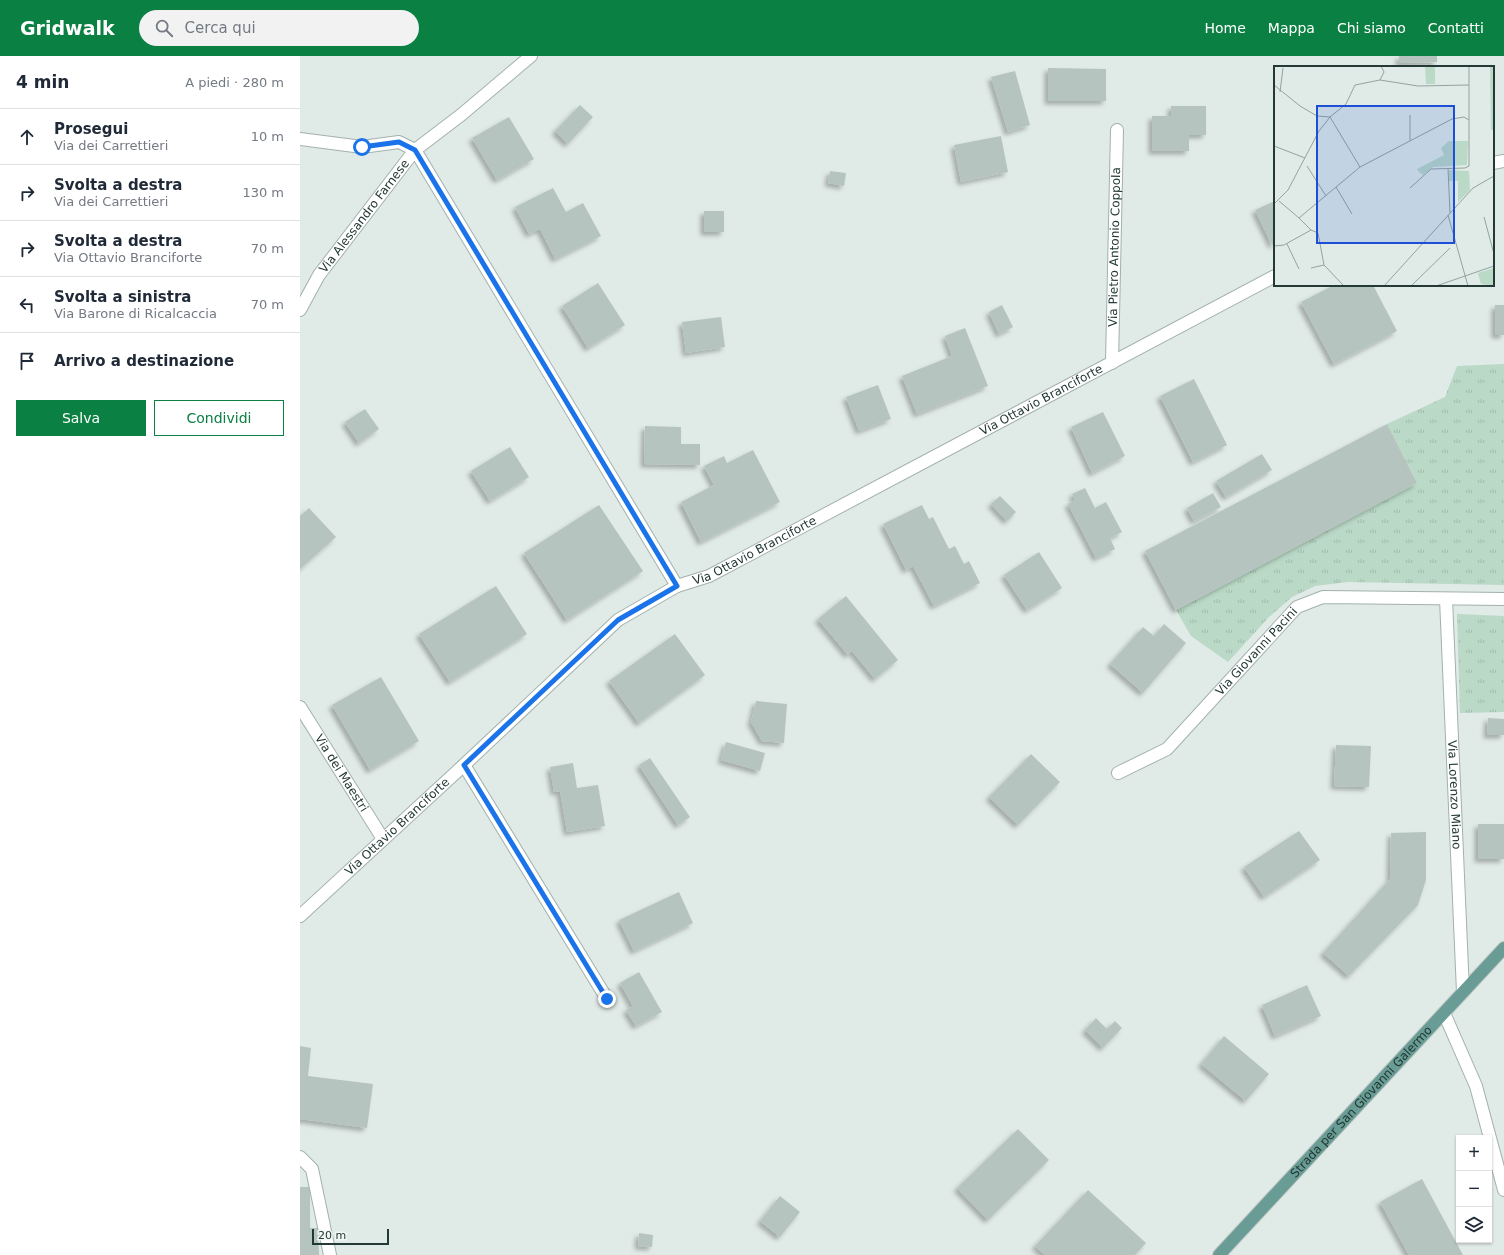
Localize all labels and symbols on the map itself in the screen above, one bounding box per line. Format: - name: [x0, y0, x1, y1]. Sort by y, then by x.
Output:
- inset map: [1274, 66, 1494, 286]
- route start: [353, 138, 371, 156]
- street label: Via Alessandro Farnese: [316, 157, 412, 276]
- street label: Via Pietro Antonio Coppola: [1106, 167, 1123, 327]
- street label: Via Ottavio Branciforte: [977, 362, 1105, 438]
- street label: Via Ottavio Branciforte: [691, 513, 819, 588]
- street label: Via Giovanni Pacini: [1213, 604, 1300, 698]
- street label: Via dei Maestri: [312, 732, 371, 814]
- street label: Via Lorenzo Miano: [1445, 740, 1464, 850]
- street label: Via Ottavio Branciforte: [342, 775, 452, 878]
- route end: [598, 990, 616, 1008]
- street label: Strada per San Giovanni Galermo: [1287, 1023, 1435, 1181]
- scale bar: [312, 1227, 389, 1246]

